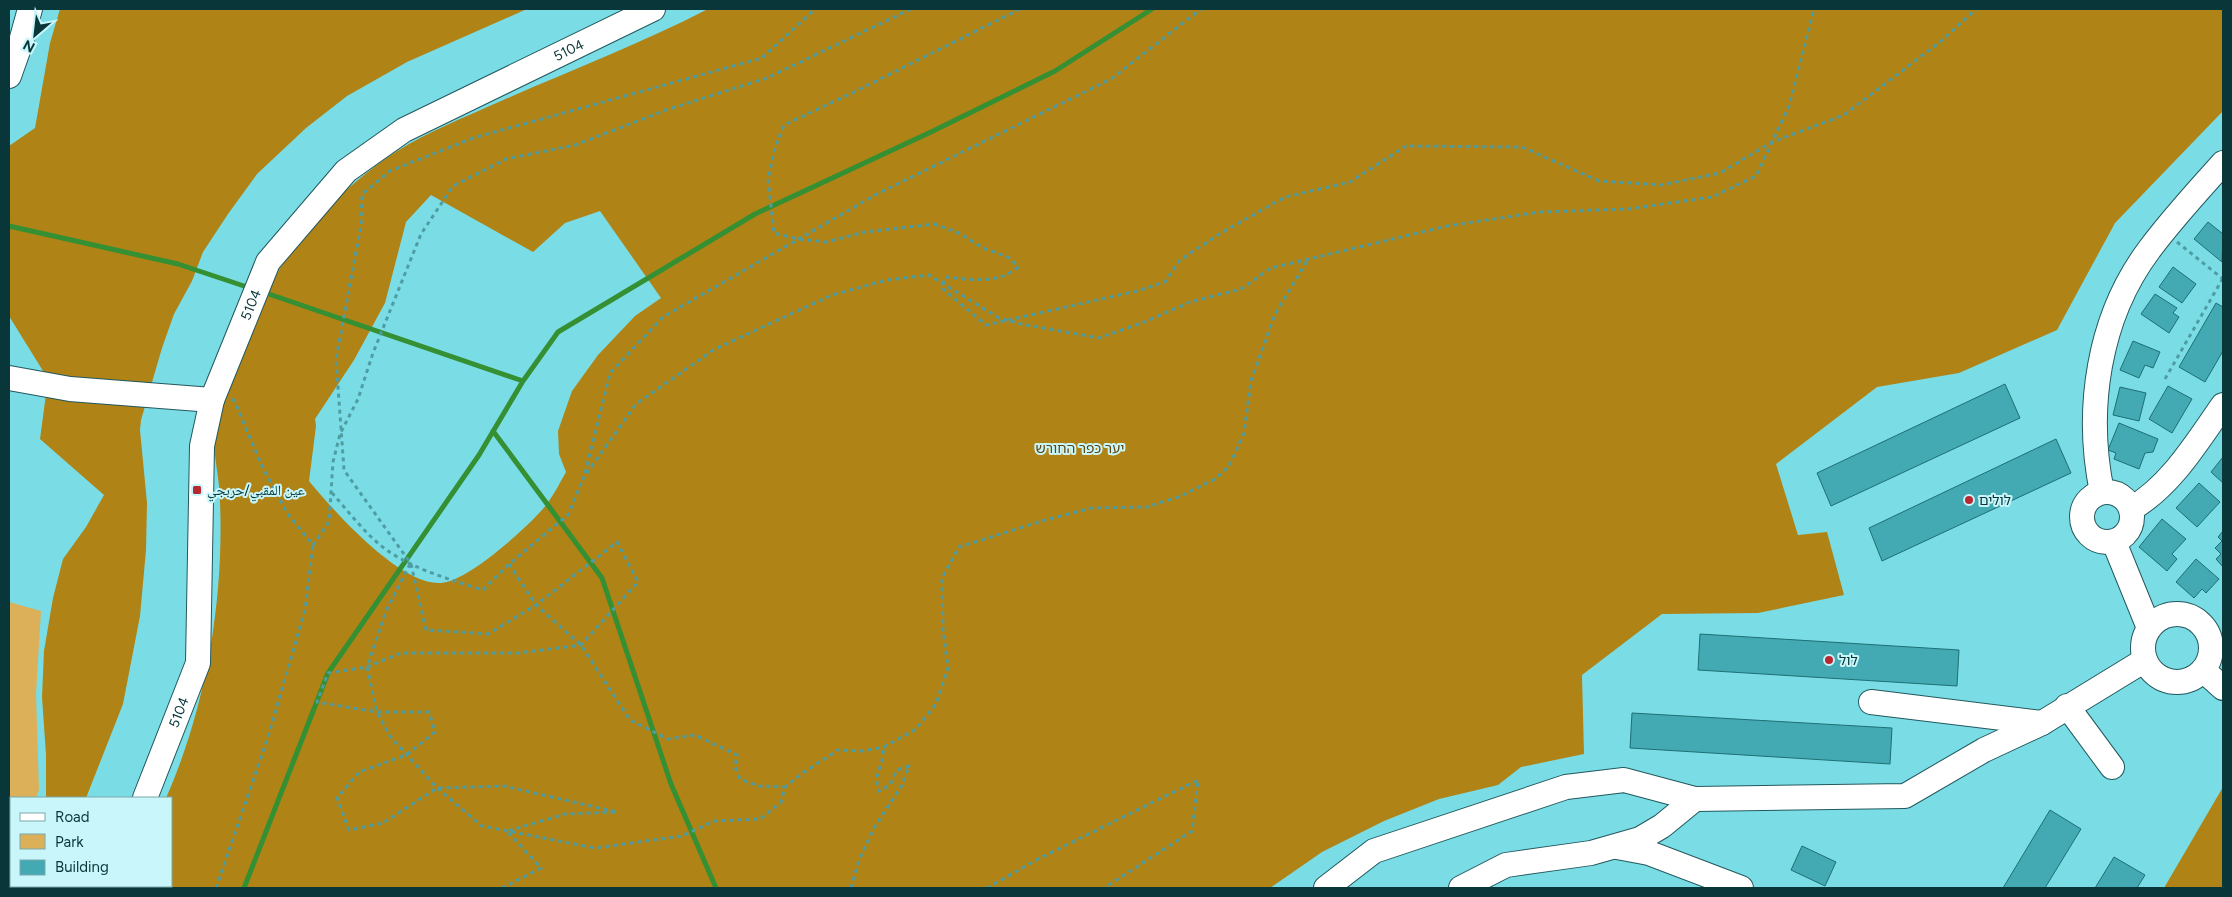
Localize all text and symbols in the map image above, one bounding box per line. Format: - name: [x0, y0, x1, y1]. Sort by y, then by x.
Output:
- north arrow: [10, 10, 60, 60]
- text: N: [20, 36, 38, 56]
- street label: 5104: [551, 36, 587, 65]
- street label: 5104: [237, 287, 265, 323]
- park label: יער כפר החורש: [1036, 440, 1124, 457]
- place label: عين المقبي/حربجي: [207, 482, 305, 502]
- marker: عين المقبي/حربجي: [191, 484, 203, 496]
- place label: לולים: [1979, 492, 2011, 509]
- marker: לולים: [1963, 494, 1975, 506]
- place label: לול: [1839, 652, 1858, 669]
- marker: לול: [1823, 654, 1835, 666]
- street label: 5104: [165, 694, 193, 730]
- legend: [10, 797, 172, 887]
- text: Road: [55, 808, 90, 826]
- text: Park: [55, 833, 84, 851]
- text: Building: [55, 858, 109, 876]

